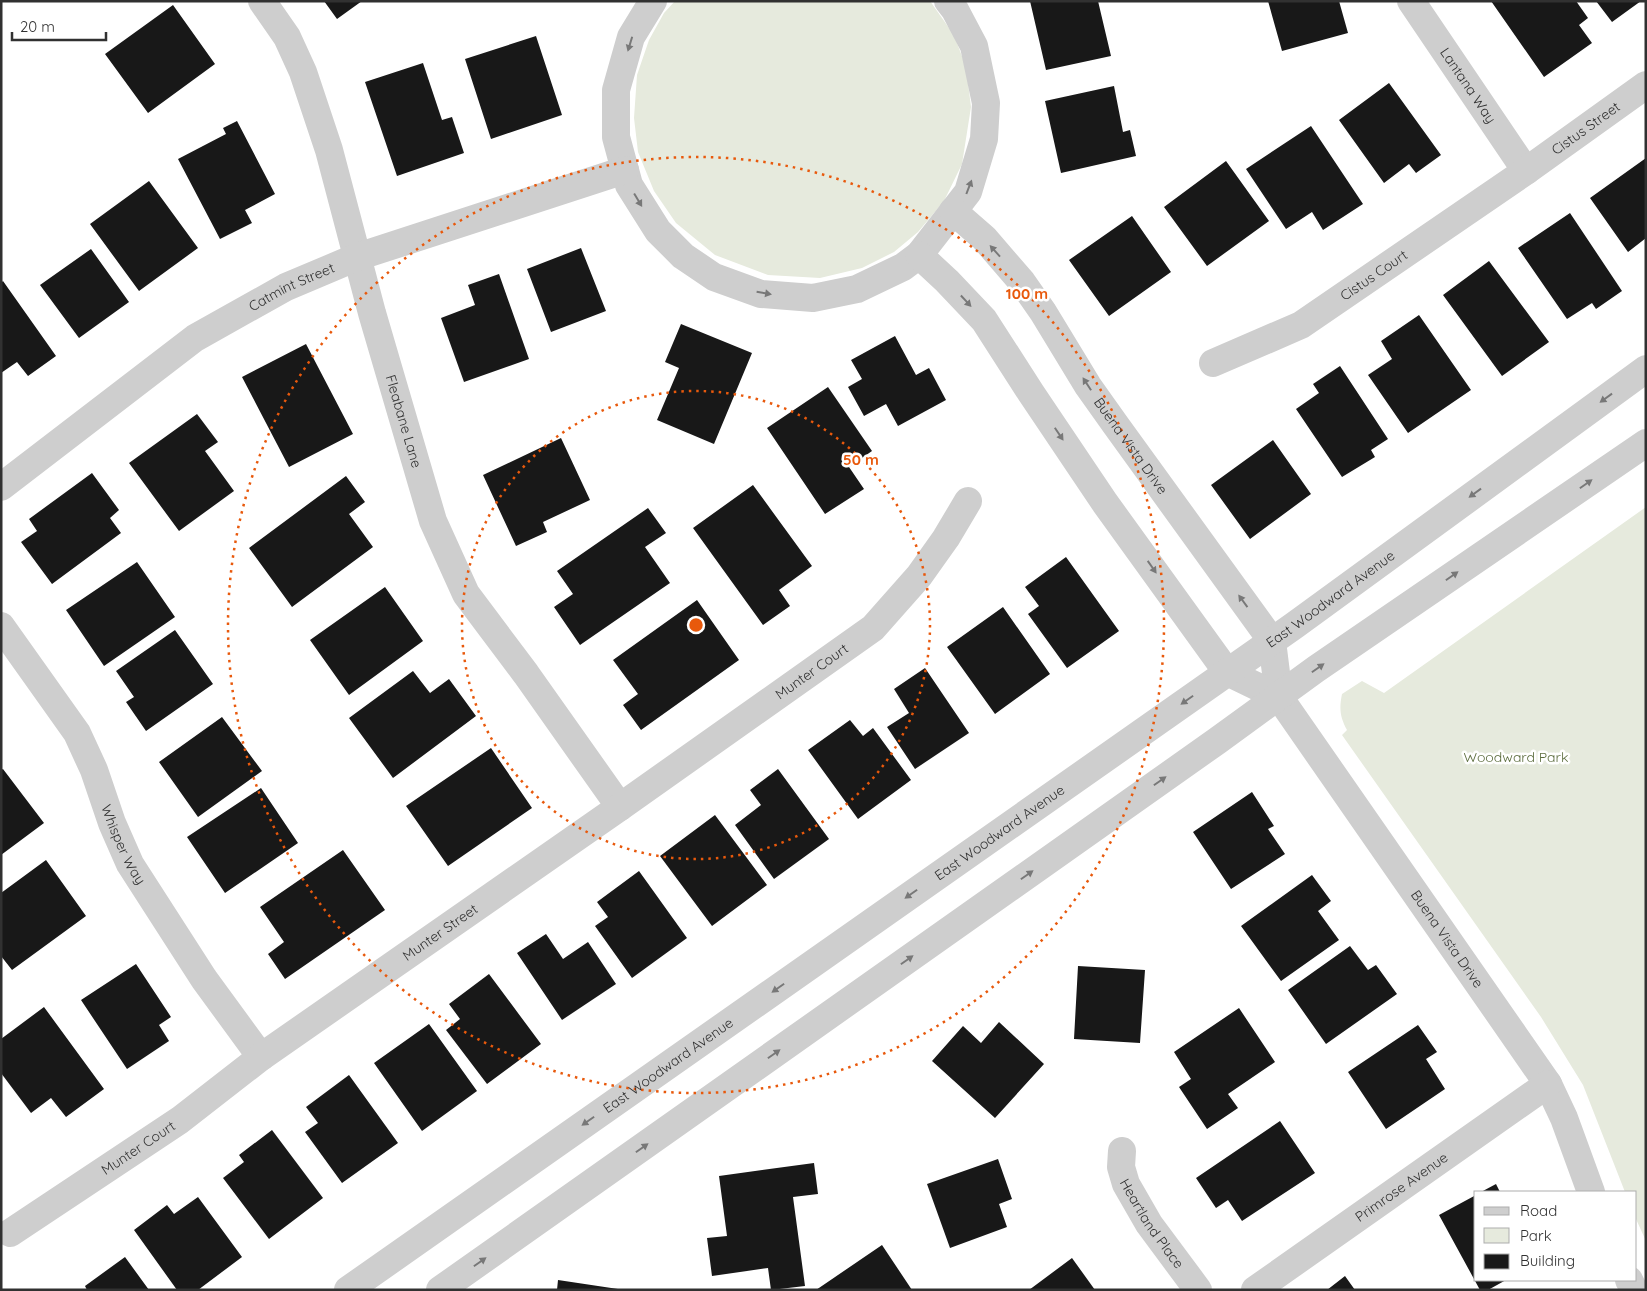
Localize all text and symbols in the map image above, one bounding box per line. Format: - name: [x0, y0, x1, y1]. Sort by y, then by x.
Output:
- scale bar: [12, 10, 106, 42]
- text: 20 m: [20, 17, 55, 36]
- one-way arrow: [625, 36, 633, 51]
- street label: Lantana Way: [1436, 44, 1500, 127]
- street label: Cistus Street: [1548, 97, 1624, 159]
- one-way arrow: [965, 179, 973, 194]
- one-way arrow: [634, 194, 643, 207]
- one-way arrow: [990, 245, 1001, 257]
- street label: Cistus Court: [1337, 246, 1411, 305]
- street label: Catmint Street: [245, 259, 337, 315]
- text: 100 m: [1006, 284, 1048, 303]
- one-way arrow: [757, 290, 773, 298]
- one-way arrow: [960, 295, 972, 307]
- street label: Fleabane Lane: [382, 373, 426, 470]
- one-way arrow: [1083, 377, 1092, 391]
- one-way arrow: [1600, 392, 1613, 403]
- street label: Buena Vista Drive: [1090, 394, 1172, 498]
- one-way arrow: [1054, 427, 1064, 441]
- text: 50 m: [843, 450, 879, 469]
- one-way arrow: [1579, 479, 1592, 489]
- one-way arrow: [1469, 488, 1482, 499]
- street label: East Woodward Avenue: [1262, 546, 1398, 652]
- one-way arrow: [1147, 560, 1157, 574]
- one-way arrow: [1445, 571, 1459, 581]
- one-way arrow: [1238, 595, 1249, 608]
- centre of rings: [687, 616, 705, 634]
- street label: Munter Court: [772, 639, 852, 703]
- one-way arrow: [1311, 663, 1325, 673]
- one-way arrow: [1180, 695, 1194, 705]
- park label: Woodward Park: [1464, 748, 1568, 766]
- one-way arrow: [1153, 776, 1167, 786]
- street label: East Woodward Avenue: [931, 781, 1068, 884]
- street label: Whisper Way: [97, 802, 150, 888]
- one-way arrow: [1021, 870, 1034, 880]
- street label: Buena Vista Drive: [1407, 887, 1487, 991]
- one-way arrow: [904, 889, 918, 899]
- street label: Munter Street: [399, 900, 481, 965]
- one-way arrow: [900, 955, 914, 965]
- one-way arrow: [771, 983, 785, 993]
- street label: East Woodward Avenue: [599, 1013, 737, 1117]
- one-way arrow: [767, 1049, 781, 1059]
- one-way arrow: [582, 1116, 595, 1127]
- street label: Munter Court: [98, 1117, 179, 1179]
- one-way arrow: [635, 1143, 648, 1153]
- street label: Primrose Avenue: [1352, 1148, 1451, 1226]
- street label: Heartland Place: [1116, 1175, 1188, 1272]
- legend: [1474, 1191, 1637, 1281]
- text: Road: [1520, 1201, 1557, 1220]
- text: Park: [1520, 1226, 1552, 1245]
- text: Building: [1520, 1251, 1575, 1270]
- one-way arrow: [473, 1257, 487, 1267]

